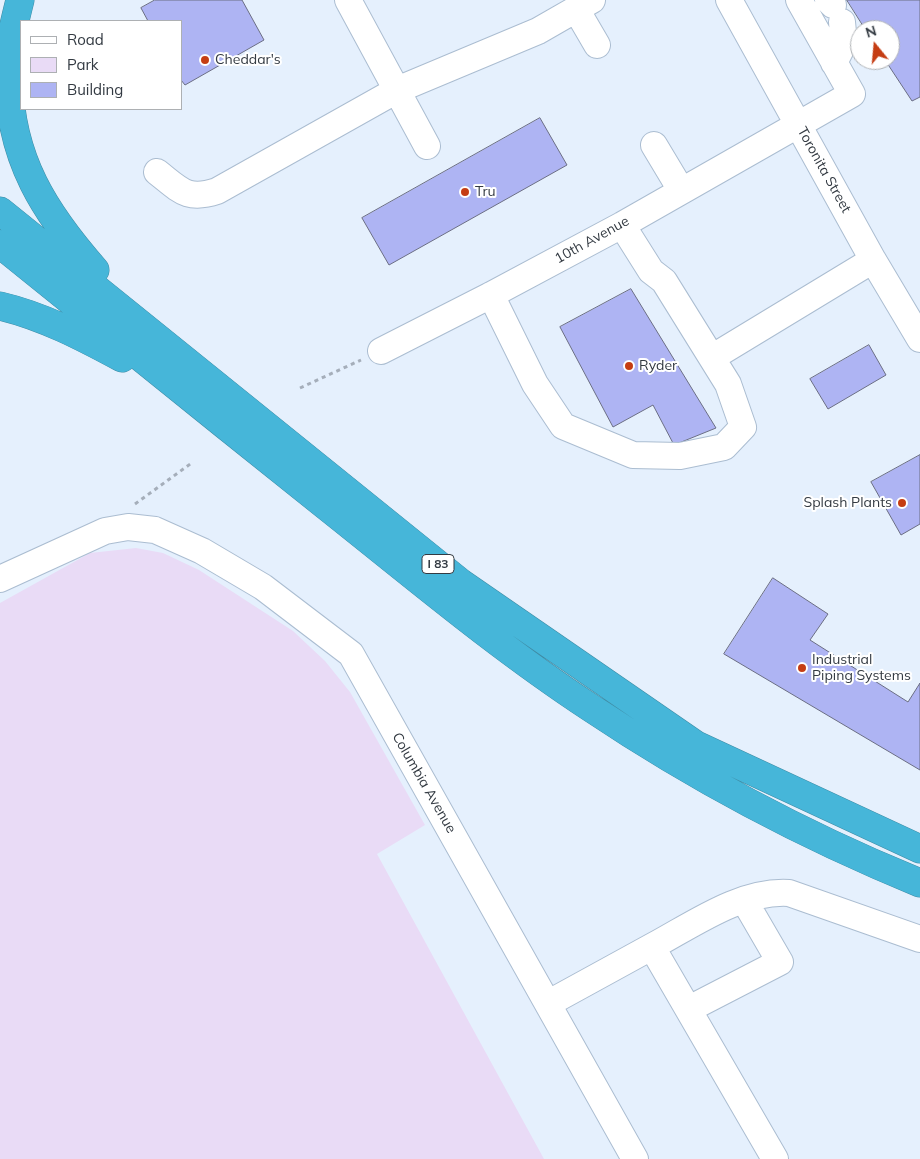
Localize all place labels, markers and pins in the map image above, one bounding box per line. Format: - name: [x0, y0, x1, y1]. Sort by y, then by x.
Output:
- place label: Cheddar's: [215, 52, 281, 68]
- marker: Cheddar's: [199, 54, 211, 66]
- place label: Tru: [475, 184, 496, 200]
- marker: Tru: [459, 186, 471, 198]
- place label: Ryder: [639, 358, 677, 374]
- marker: Ryder: [623, 360, 635, 372]
- place label: Splash Plants: [803, 495, 892, 511]
- marker: Splash Plants: [896, 497, 908, 509]
- place label: Industrial Piping Systems: [812, 652, 911, 684]
- marker: Industrial Piping Systems: [796, 662, 808, 674]

